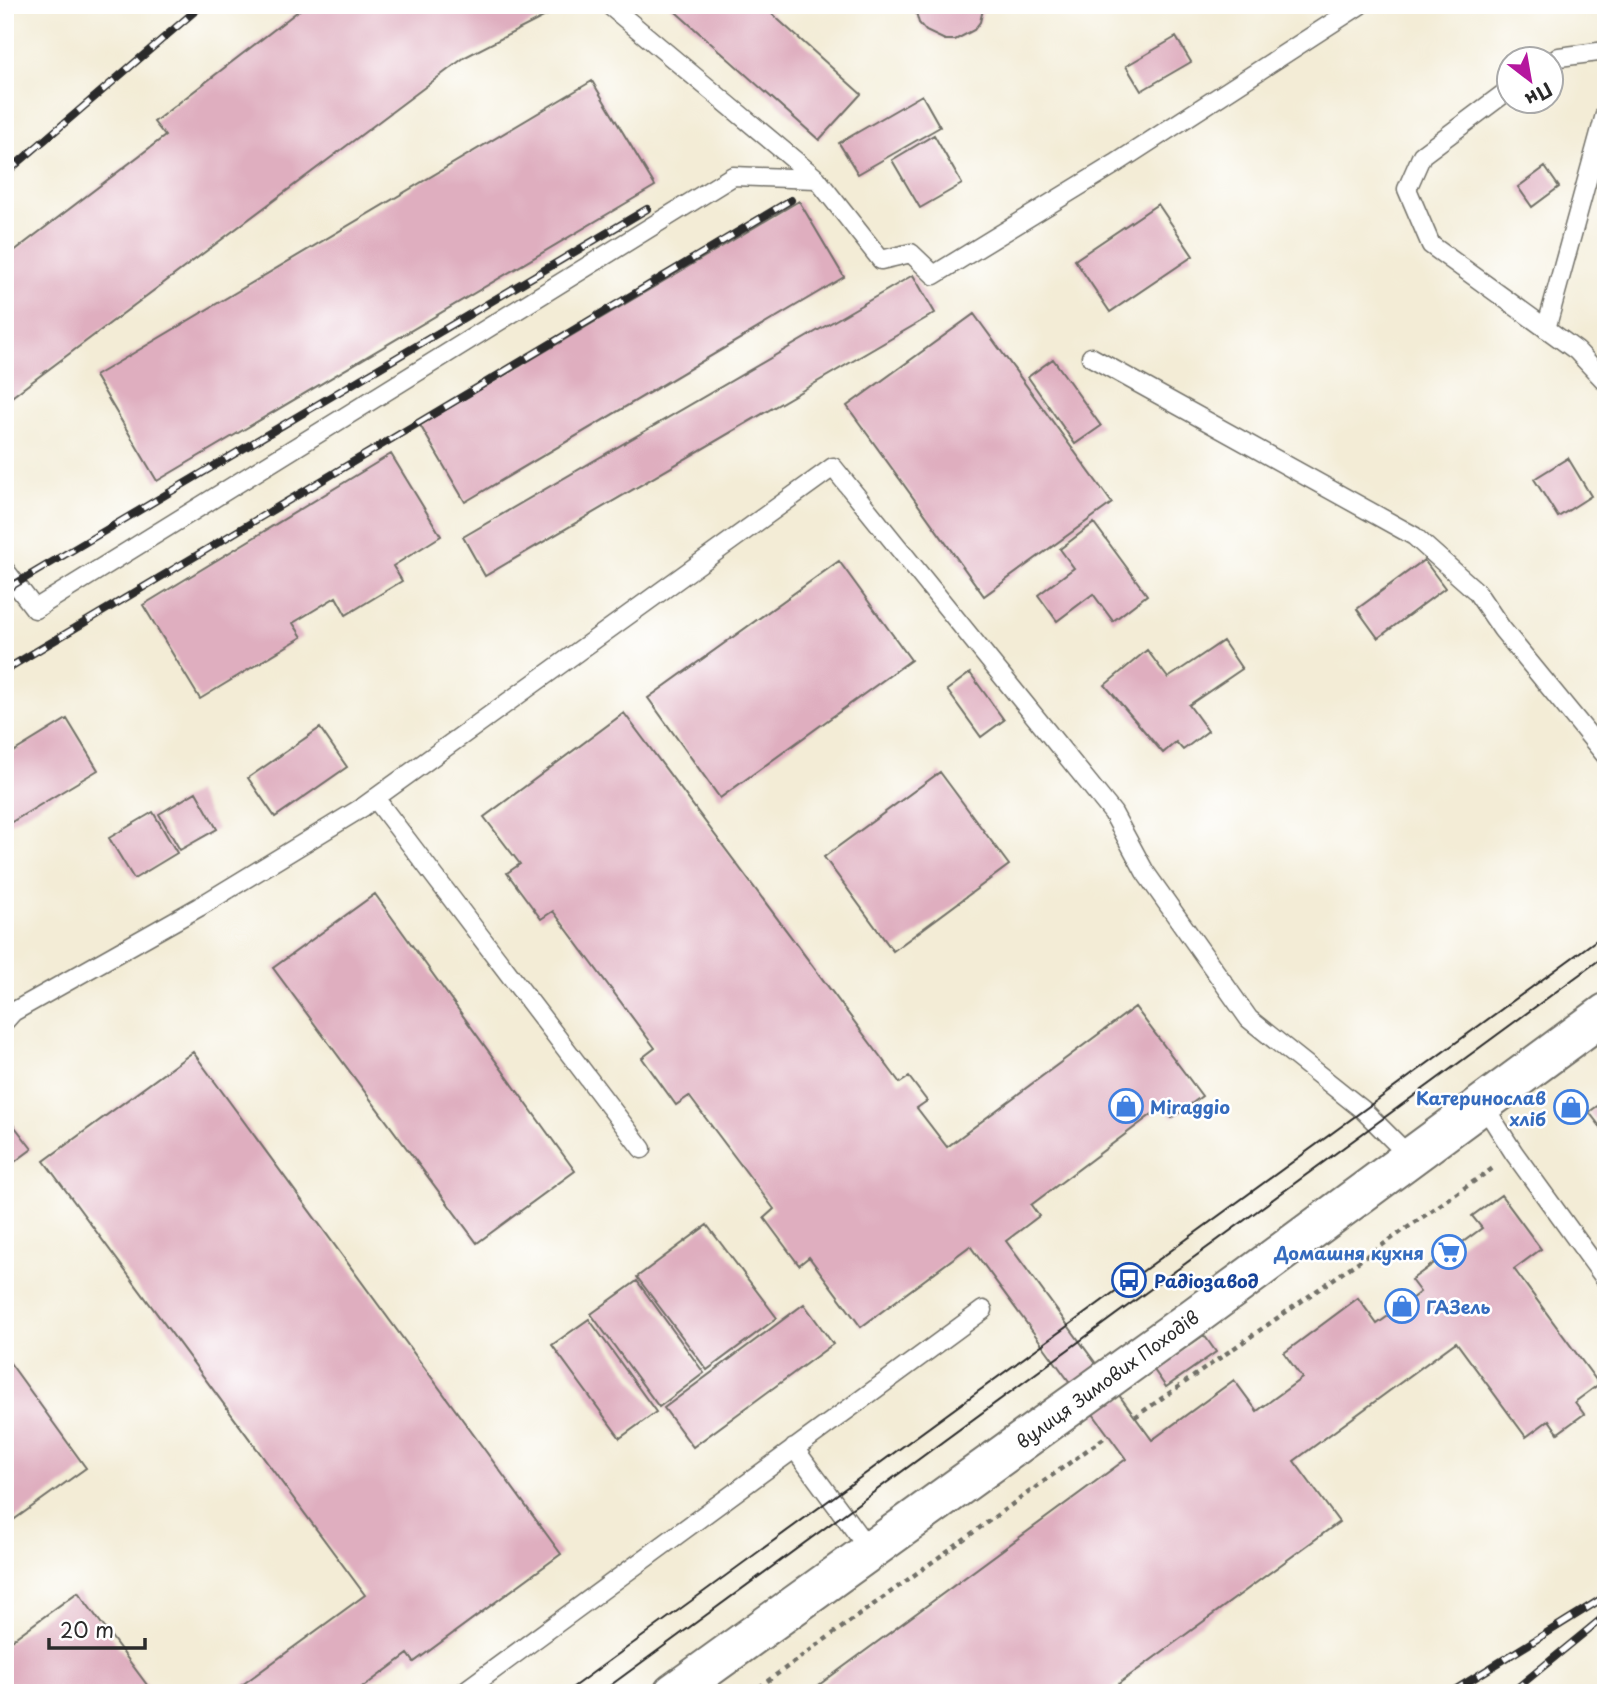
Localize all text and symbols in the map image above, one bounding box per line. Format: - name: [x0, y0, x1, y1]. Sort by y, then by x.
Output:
- north arrow: [1496, 46, 1566, 116]
- text: Пн: [1520, 76, 1558, 115]
- place label: Катеринослав хліб: [1416, 1084, 1546, 1132]
- shop icon: Miraggio: [1107, 1087, 1145, 1125]
- shop icon: Катеринослав хліб: [1552, 1088, 1590, 1126]
- place label: Miraggio: [1150, 1093, 1230, 1120]
- supermarket icon: Домашня кухня: [1430, 1233, 1468, 1271]
- place label: Домашня кухня: [1273, 1239, 1424, 1266]
- bus stop icon: Радіозавод: [1110, 1261, 1148, 1299]
- place label: Радіозавод: [1154, 1267, 1259, 1294]
- shop icon: ГАЗель: [1383, 1287, 1421, 1325]
- place label: ГАЗель: [1426, 1293, 1490, 1320]
- street label: вулиця Зимових Походів: [1010, 1303, 1204, 1455]
- scale bar: [49, 1607, 145, 1651]
- text: 20 m: [60, 1613, 114, 1645]

